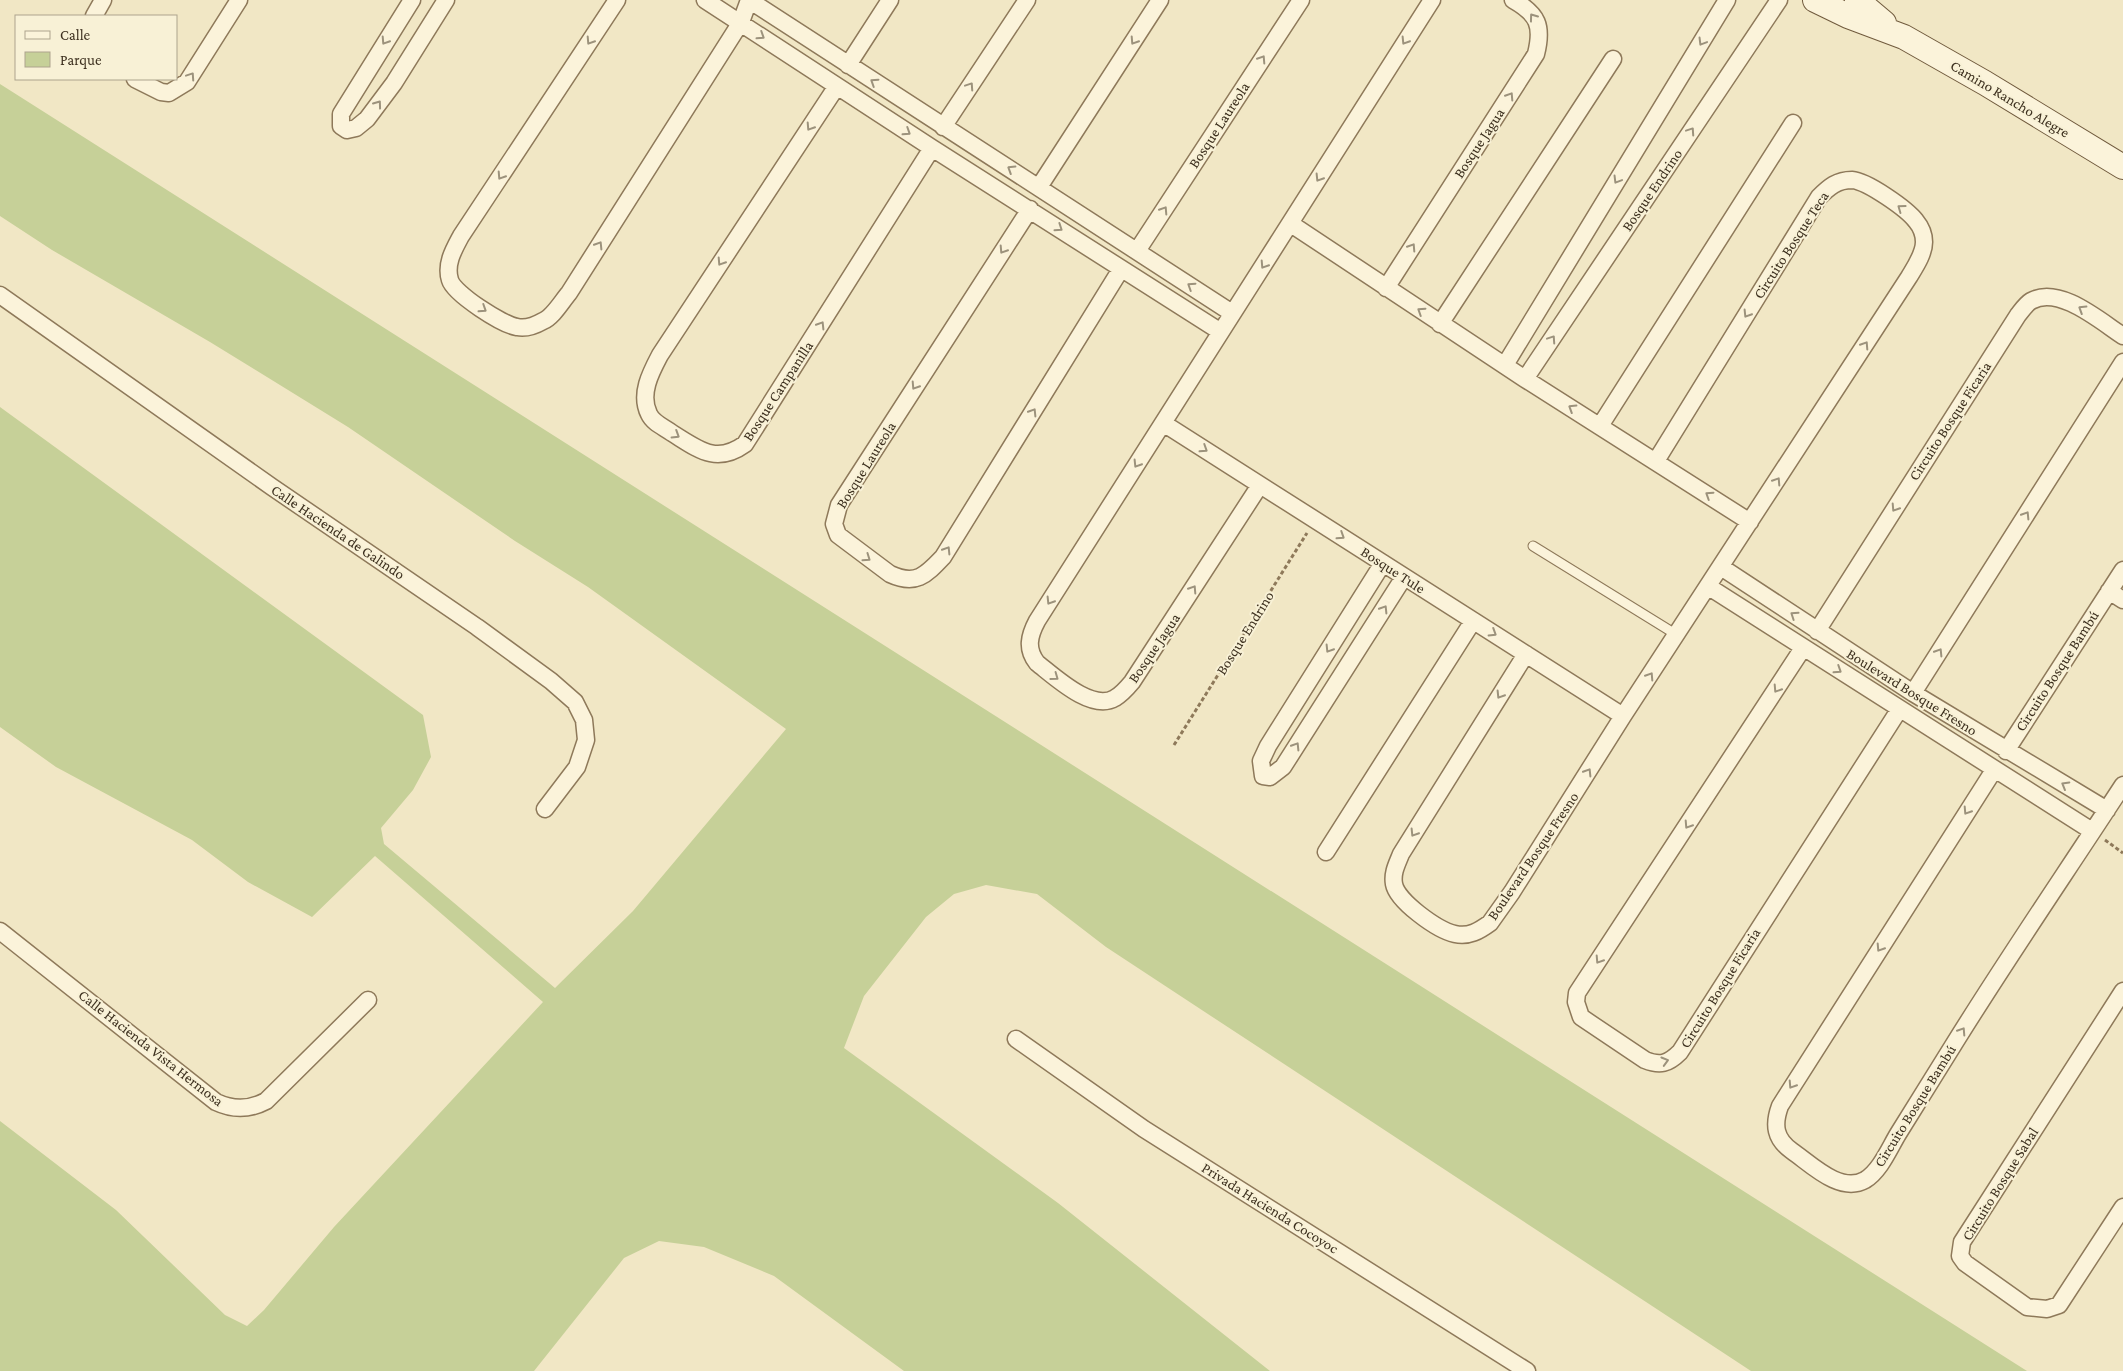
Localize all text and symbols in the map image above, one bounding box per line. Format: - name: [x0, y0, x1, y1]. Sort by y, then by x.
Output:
- one-way arrow: [1530, 13, 1539, 23]
- legend: [15, 15, 178, 80]
- text: Calle: [60, 27, 91, 43]
- one-way arrow: [756, 29, 765, 39]
- one-way arrow: [382, 35, 391, 45]
- one-way arrow: [587, 35, 597, 44]
- one-way arrow: [1131, 35, 1140, 45]
- one-way arrow: [1402, 35, 1412, 44]
- one-way arrow: [1699, 36, 1709, 45]
- text: Parque: [60, 52, 102, 69]
- one-way arrow: [1256, 55, 1265, 65]
- street label: Camino Rancho Alegre: [1947, 57, 2073, 142]
- one-way arrow: [185, 72, 194, 81]
- one-way arrow: [870, 79, 880, 88]
- street label: Bosque Laureola: [1185, 79, 1254, 171]
- one-way arrow: [964, 82, 973, 92]
- one-way arrow: [1504, 92, 1513, 101]
- one-way arrow: [372, 100, 381, 110]
- street label: Bosque Jagua: [1450, 105, 1508, 181]
- one-way arrow: [807, 121, 816, 130]
- one-way arrow: [902, 125, 911, 135]
- one-way arrow: [1685, 128, 1694, 137]
- street label: Bosque Endrino: [1619, 146, 1686, 235]
- one-way arrow: [1007, 166, 1016, 176]
- one-way arrow: [498, 171, 507, 180]
- one-way arrow: [1316, 173, 1325, 182]
- one-way arrow: [1614, 175, 1624, 184]
- street label: Circuito Bosque Teca: [1750, 188, 1833, 302]
- one-way arrow: [1897, 205, 1907, 214]
- one-way arrow: [1158, 206, 1167, 215]
- one-way arrow: [1053, 222, 1063, 231]
- one-way arrow: [593, 241, 603, 250]
- one-way arrow: [1406, 243, 1415, 252]
- one-way arrow: [1000, 244, 1010, 253]
- one-way arrow: [718, 257, 727, 266]
- one-way arrow: [1261, 259, 1270, 268]
- one-way arrow: [1188, 283, 1197, 292]
- one-way arrow: [477, 302, 486, 312]
- one-way arrow: [2078, 306, 2087, 316]
- one-way arrow: [1417, 307, 1426, 317]
- one-way arrow: [1744, 308, 1754, 317]
- one-way arrow: [814, 322, 824, 331]
- one-way arrow: [1546, 335, 1555, 345]
- street label: Bosque Campanilla: [740, 338, 817, 445]
- one-way arrow: [1859, 341, 1869, 350]
- street label: Circuito Bosque Ficaria: [1906, 359, 1995, 484]
- one-way arrow: [912, 381, 921, 390]
- one-way arrow: [1568, 405, 1577, 415]
- one-way arrow: [1026, 408, 1036, 417]
- street label: Bosque Laureola: [833, 419, 900, 512]
- one-way arrow: [671, 429, 680, 439]
- one-way arrow: [1199, 443, 1208, 452]
- one-way arrow: [1134, 458, 1144, 467]
- one-way arrow: [1770, 477, 1780, 486]
- street label: Calle Hacienda de Galindo: [268, 481, 408, 583]
- one-way arrow: [1705, 492, 1714, 502]
- one-way arrow: [1892, 502, 1901, 512]
- one-way arrow: [2020, 511, 2029, 520]
- one-way arrow: [1336, 530, 1345, 540]
- street label: Bosque Tule: [1357, 543, 1428, 598]
- one-way arrow: [941, 546, 950, 555]
- one-way arrow: [862, 551, 871, 561]
- one-way arrow: [1187, 585, 1196, 595]
- street label: Bosque Endrino: [1213, 588, 1278, 678]
- one-way arrow: [1047, 595, 1056, 605]
- one-way arrow: [1377, 605, 1387, 614]
- street label: Circuito Bosque Bambú: [2012, 608, 2103, 735]
- street label: Bosque Jagua: [1125, 610, 1184, 686]
- one-way arrow: [1790, 612, 1799, 621]
- one-way arrow: [1488, 627, 1497, 637]
- one-way arrow: [1326, 643, 1335, 652]
- street label: Boulevard Bosque Fresno: [1843, 645, 1980, 739]
- one-way arrow: [1933, 648, 1942, 658]
- one-way arrow: [1832, 664, 1842, 673]
- one-way arrow: [1049, 671, 1059, 680]
- one-way arrow: [1644, 672, 1653, 681]
- one-way arrow: [1773, 683, 1783, 692]
- one-way arrow: [1496, 690, 1506, 699]
- one-way arrow: [1290, 743, 1300, 752]
- one-way arrow: [1582, 769, 1592, 778]
- one-way arrow: [2061, 782, 2070, 792]
- street label: Boulevard Bosque Fresno: [1484, 789, 1583, 923]
- one-way arrow: [1964, 806, 1974, 815]
- one-way arrow: [1684, 819, 1694, 828]
- one-way arrow: [1410, 828, 1420, 837]
- street label: Circuito Bosque Ficaria: [1677, 925, 1764, 1051]
- one-way arrow: [1876, 943, 1886, 952]
- one-way arrow: [1595, 955, 1605, 964]
- street label: Calle Hacienda Vista Hermosa: [75, 987, 227, 1109]
- one-way arrow: [1956, 1028, 1965, 1037]
- street label: Circuito Bosque Bambú: [1871, 1042, 1960, 1170]
- one-way arrow: [1660, 1057, 1668, 1067]
- one-way arrow: [1789, 1079, 1798, 1089]
- street label: Circuito Bosque Sabal: [1959, 1125, 2042, 1244]
- street label: Privada Hacienda Cocoyoc: [1198, 1159, 1342, 1258]

